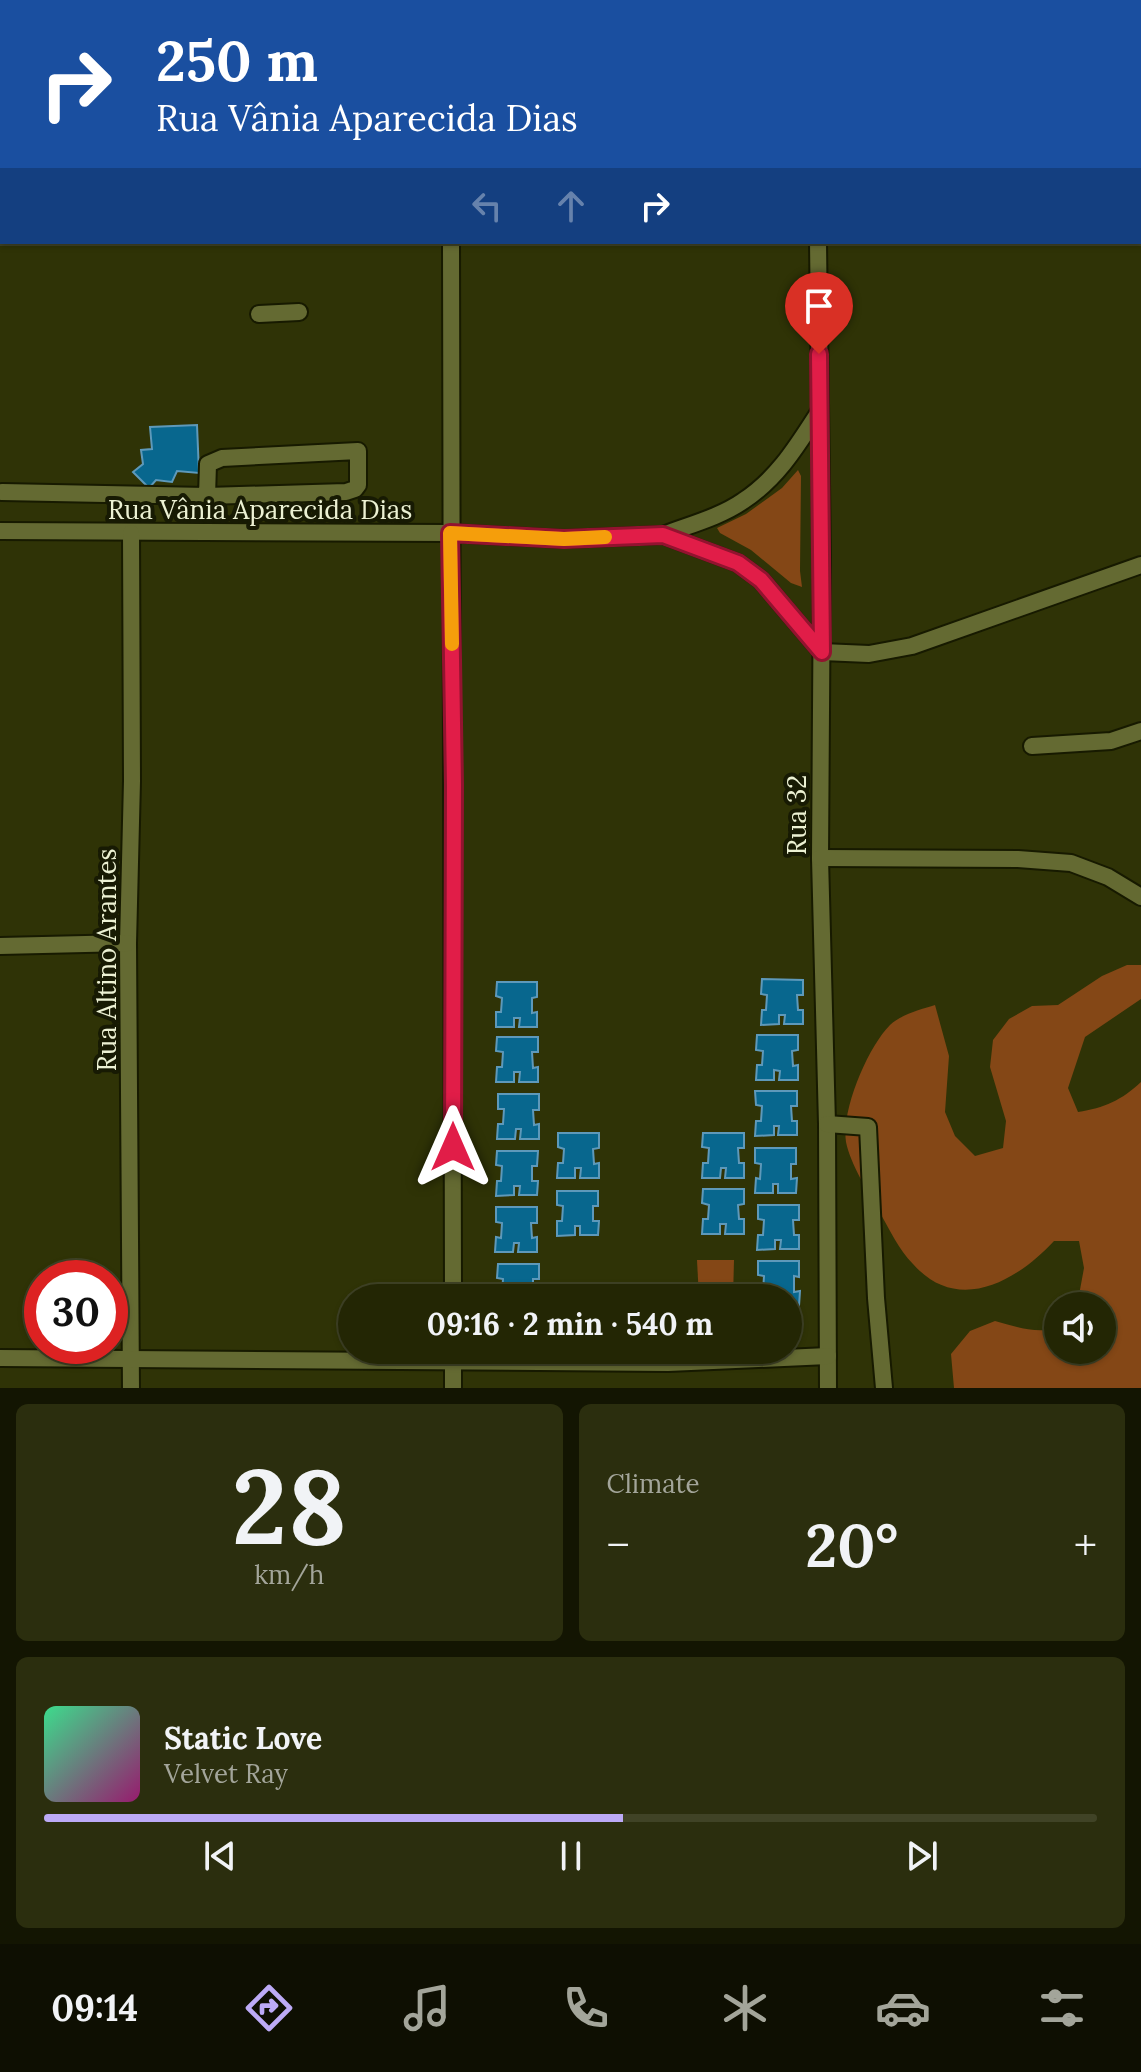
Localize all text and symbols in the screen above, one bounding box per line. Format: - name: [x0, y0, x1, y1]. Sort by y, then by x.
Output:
- text: 250 m: [156, 25, 318, 96]
- icon: right: [24, 32, 128, 136]
- text: Rua Vânia Aparecida Dias: [156, 95, 578, 141]
- icon: left: [465, 184, 509, 228]
- icon: ahead: [549, 184, 593, 228]
- icon: right: [633, 184, 677, 228]
- pin: [785, 272, 853, 354]
- icon: arrive: [797, 284, 841, 328]
- street label: Rua Vânia Aparecida Dias: [108, 493, 412, 526]
- street label: Rua 32: [780, 775, 813, 855]
- street label: Rua Altino Arantes: [90, 848, 123, 1072]
- position arrow: [411, 1105, 495, 1189]
- speed limit sign: 30: [24, 1260, 128, 1364]
- map controls: [1044, 1292, 1116, 1364]
- button: sound: [1044, 1292, 1116, 1364]
- text: 09:16 · 2 min · 540 m: [427, 1305, 713, 1343]
- text: 28: [232, 1439, 347, 1572]
- text: Climate: [607, 1467, 700, 1500]
- text: 20°: [805, 1507, 898, 1583]
- text: −: [607, 1517, 630, 1573]
- text: +: [1074, 1517, 1097, 1573]
- text: km/h: [254, 1558, 324, 1591]
- text: Static Love: [164, 1719, 322, 1757]
- text: Velvet Ray: [164, 1757, 288, 1790]
- icon: previous: [198, 1834, 242, 1878]
- icon: pause: [549, 1834, 593, 1878]
- icon: next: [900, 1834, 944, 1878]
- icon: directions: [241, 1980, 297, 2036]
- icon: music: [399, 1980, 455, 2036]
- icon: phone: [558, 1980, 614, 2036]
- icon: climate: [717, 1980, 773, 2036]
- icon: car: [875, 1980, 931, 2036]
- icon: filters: [1034, 1980, 1090, 2036]
- text: 09:14: [51, 1985, 138, 2031]

